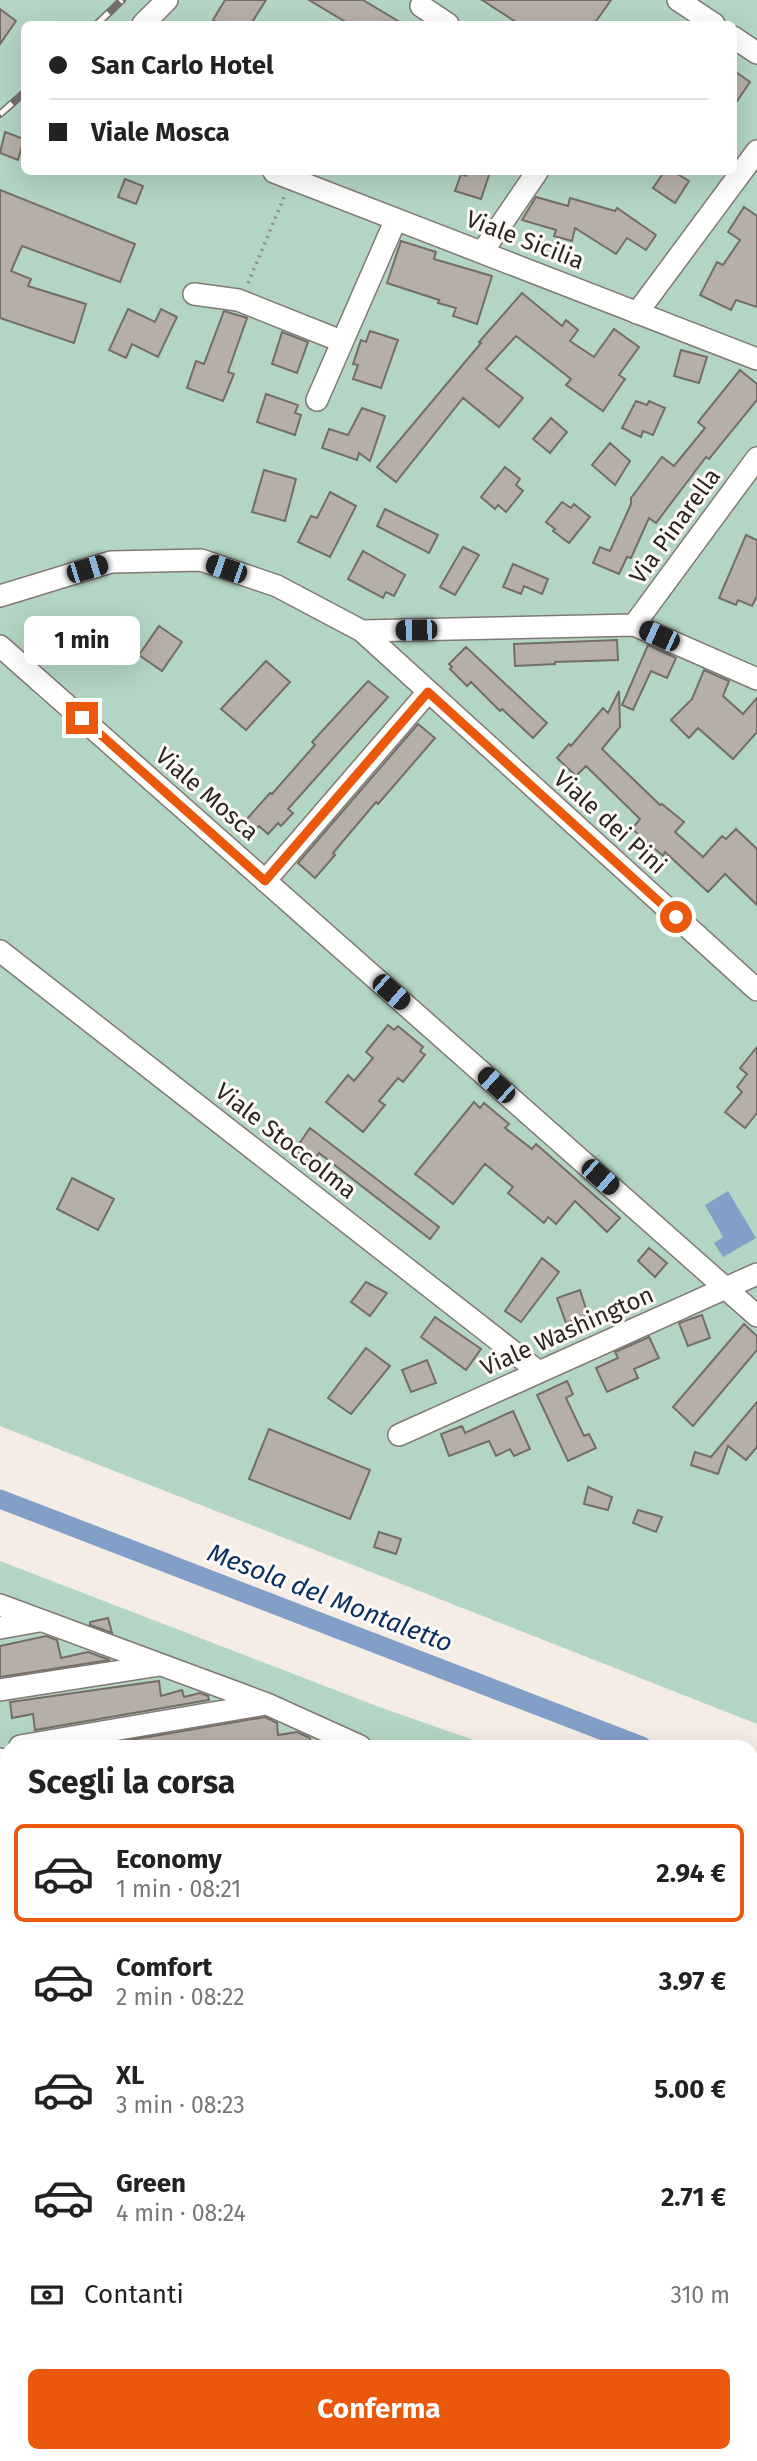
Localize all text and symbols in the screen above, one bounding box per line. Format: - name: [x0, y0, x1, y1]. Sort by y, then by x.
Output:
- text: San Carlo Hotel: [91, 50, 274, 81]
- text: Viale Mosca: [91, 117, 230, 148]
- street label: Viale Sicilia: [462, 205, 588, 275]
- street label: Via Pinarella: [624, 463, 726, 589]
- car: [203, 552, 250, 586]
- car: [64, 553, 111, 585]
- callout: 1 min: [24, 616, 140, 666]
- car: [636, 618, 683, 654]
- car: [395, 619, 438, 641]
- text: 1 min: [54, 626, 110, 654]
- route end: [66, 702, 98, 734]
- street label: Viale Mosca: [150, 742, 264, 846]
- street label: Viale dei Pini: [548, 764, 672, 880]
- route start: [660, 901, 692, 933]
- car: [369, 970, 414, 1014]
- car: [474, 1063, 519, 1107]
- street label: Viale Stoccolma: [210, 1077, 362, 1205]
- car: [578, 1155, 623, 1199]
- street label: Viale Washington: [476, 1280, 658, 1382]
- water label: Mesola del Montaletto: [203, 1537, 457, 1659]
- text: Scegli la corsa: [28, 1763, 235, 1801]
- icon: car: [32, 1842, 95, 1905]
- text: Economy: [116, 1844, 222, 1875]
- text: 2.94 €: [656, 1858, 726, 1889]
- text: 1 min · 08:21: [116, 1875, 241, 1903]
- icon: car: [32, 1950, 95, 2013]
- text: Comfort: [116, 1952, 212, 1983]
- text: 3.97 €: [659, 1966, 726, 1997]
- text: 2 min · 08:22: [116, 1983, 245, 2011]
- icon: car: [32, 2058, 95, 2121]
- text: XL: [116, 2060, 144, 2091]
- text: 5.00 €: [654, 2074, 726, 2105]
- text: 3 min · 08:23: [116, 2091, 245, 2119]
- icon: car: [32, 2166, 95, 2229]
- text: Green: [116, 2168, 186, 2199]
- text: 2.71 €: [661, 2182, 726, 2213]
- text: 4 min · 08:24: [116, 2199, 246, 2227]
- icon: cash: [28, 2276, 66, 2314]
- text: Contanti: [84, 2279, 184, 2310]
- text: 310 m: [670, 2281, 730, 2309]
- button: Conferma: [28, 2369, 730, 2449]

